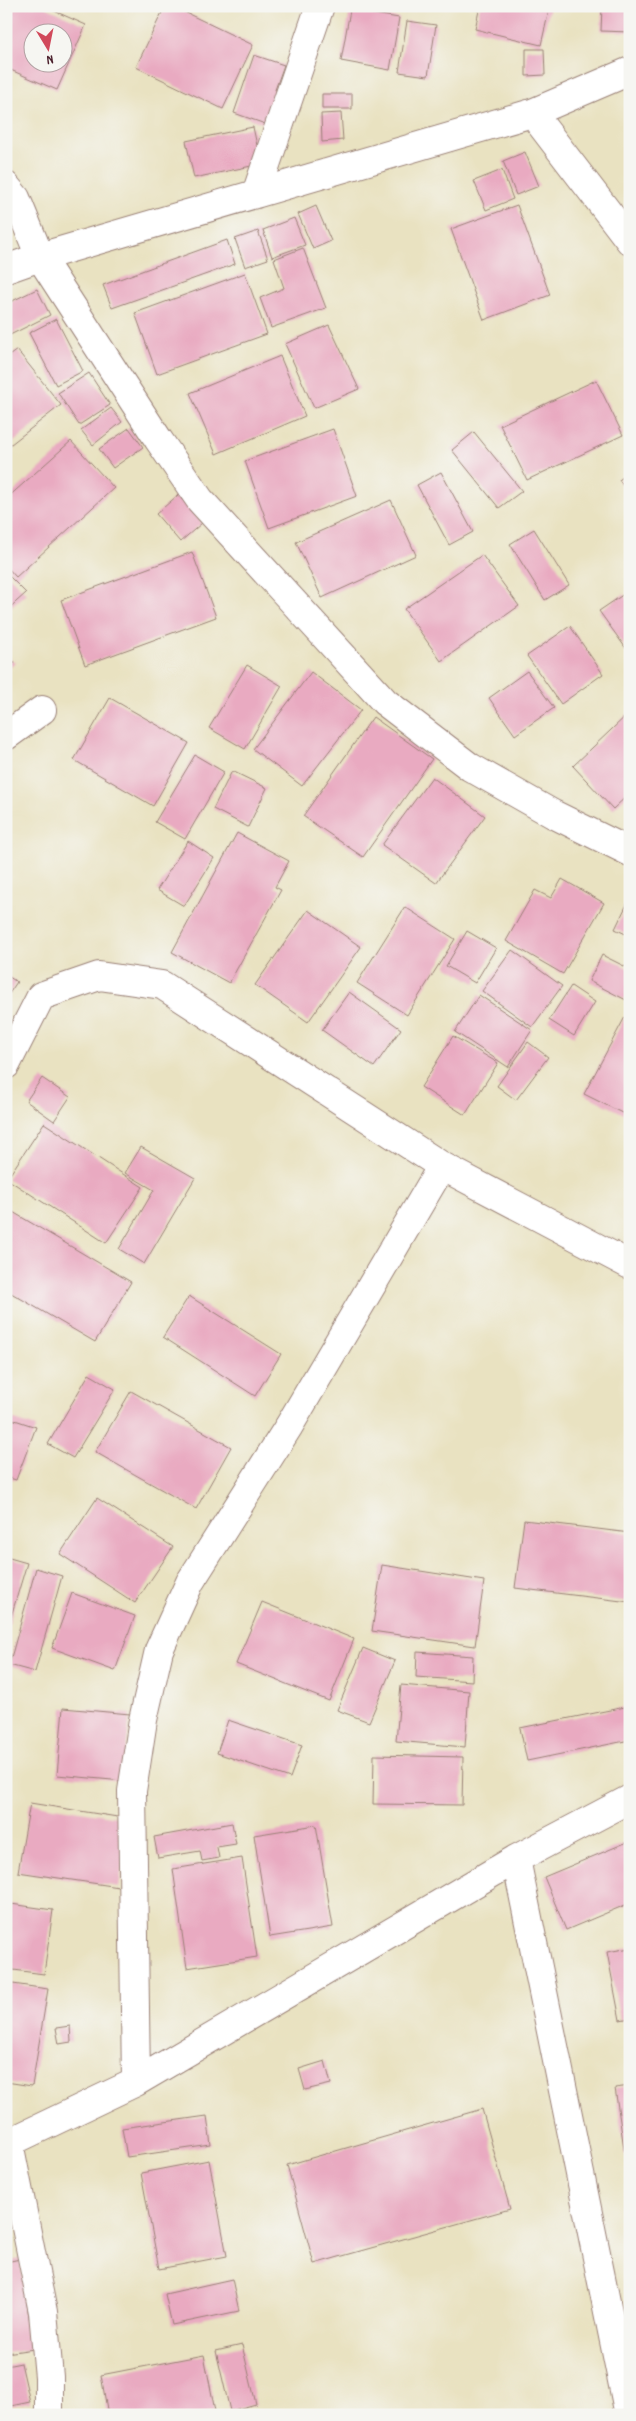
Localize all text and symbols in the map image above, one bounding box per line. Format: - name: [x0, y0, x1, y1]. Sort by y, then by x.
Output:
- north arrow: [22, 22, 72, 72]
- text: N: [45, 48, 55, 69]

